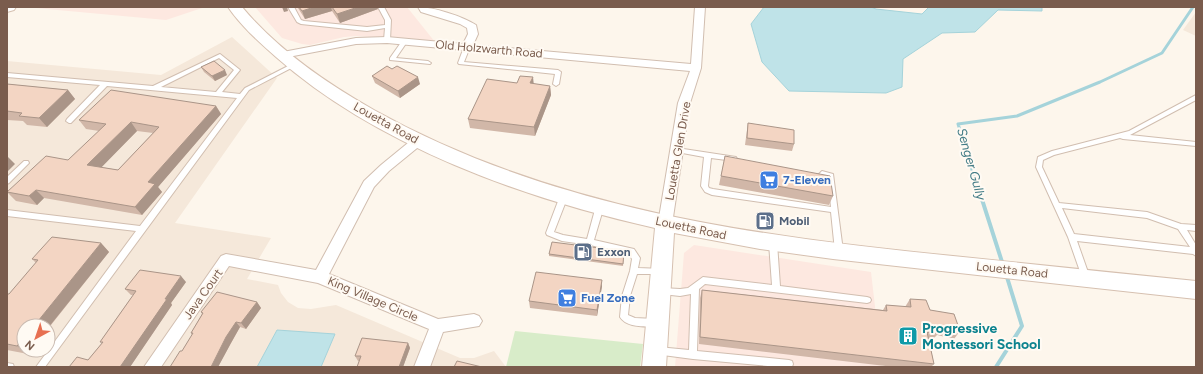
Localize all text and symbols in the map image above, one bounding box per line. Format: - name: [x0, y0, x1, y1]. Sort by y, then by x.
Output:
- street label: Old Holzwarth Road: [435, 37, 543, 61]
- street label: Louetta Road: [351, 99, 421, 147]
- street label: Louetta Glen Drive: [662, 100, 694, 202]
- water label: Senger Gully: [954, 126, 989, 203]
- supermarket icon: 7-Eleven: [758, 169, 780, 191]
- place label: 7-Eleven: [783, 173, 831, 187]
- fuel station icon: Mobil: [754, 210, 776, 232]
- street label: Louetta Road: [654, 214, 728, 242]
- place label: Mobil: [779, 214, 810, 228]
- fuel station icon: Exxon: [572, 241, 594, 263]
- place label: Exxon: [597, 245, 631, 259]
- street label: Louetta Road: [975, 259, 1049, 281]
- street label: Java Court: [181, 266, 226, 322]
- street label: King Village Circle: [326, 274, 421, 325]
- supermarket icon: Fuel Zone: [556, 287, 578, 309]
- place label: Fuel Zone: [581, 291, 635, 305]
- north arrow: [16, 318, 56, 358]
- place label: Progressive Montessori School: [922, 320, 1041, 353]
- building icon: Progressive Montessori School: [897, 325, 919, 347]
- text: N: [22, 338, 37, 353]

